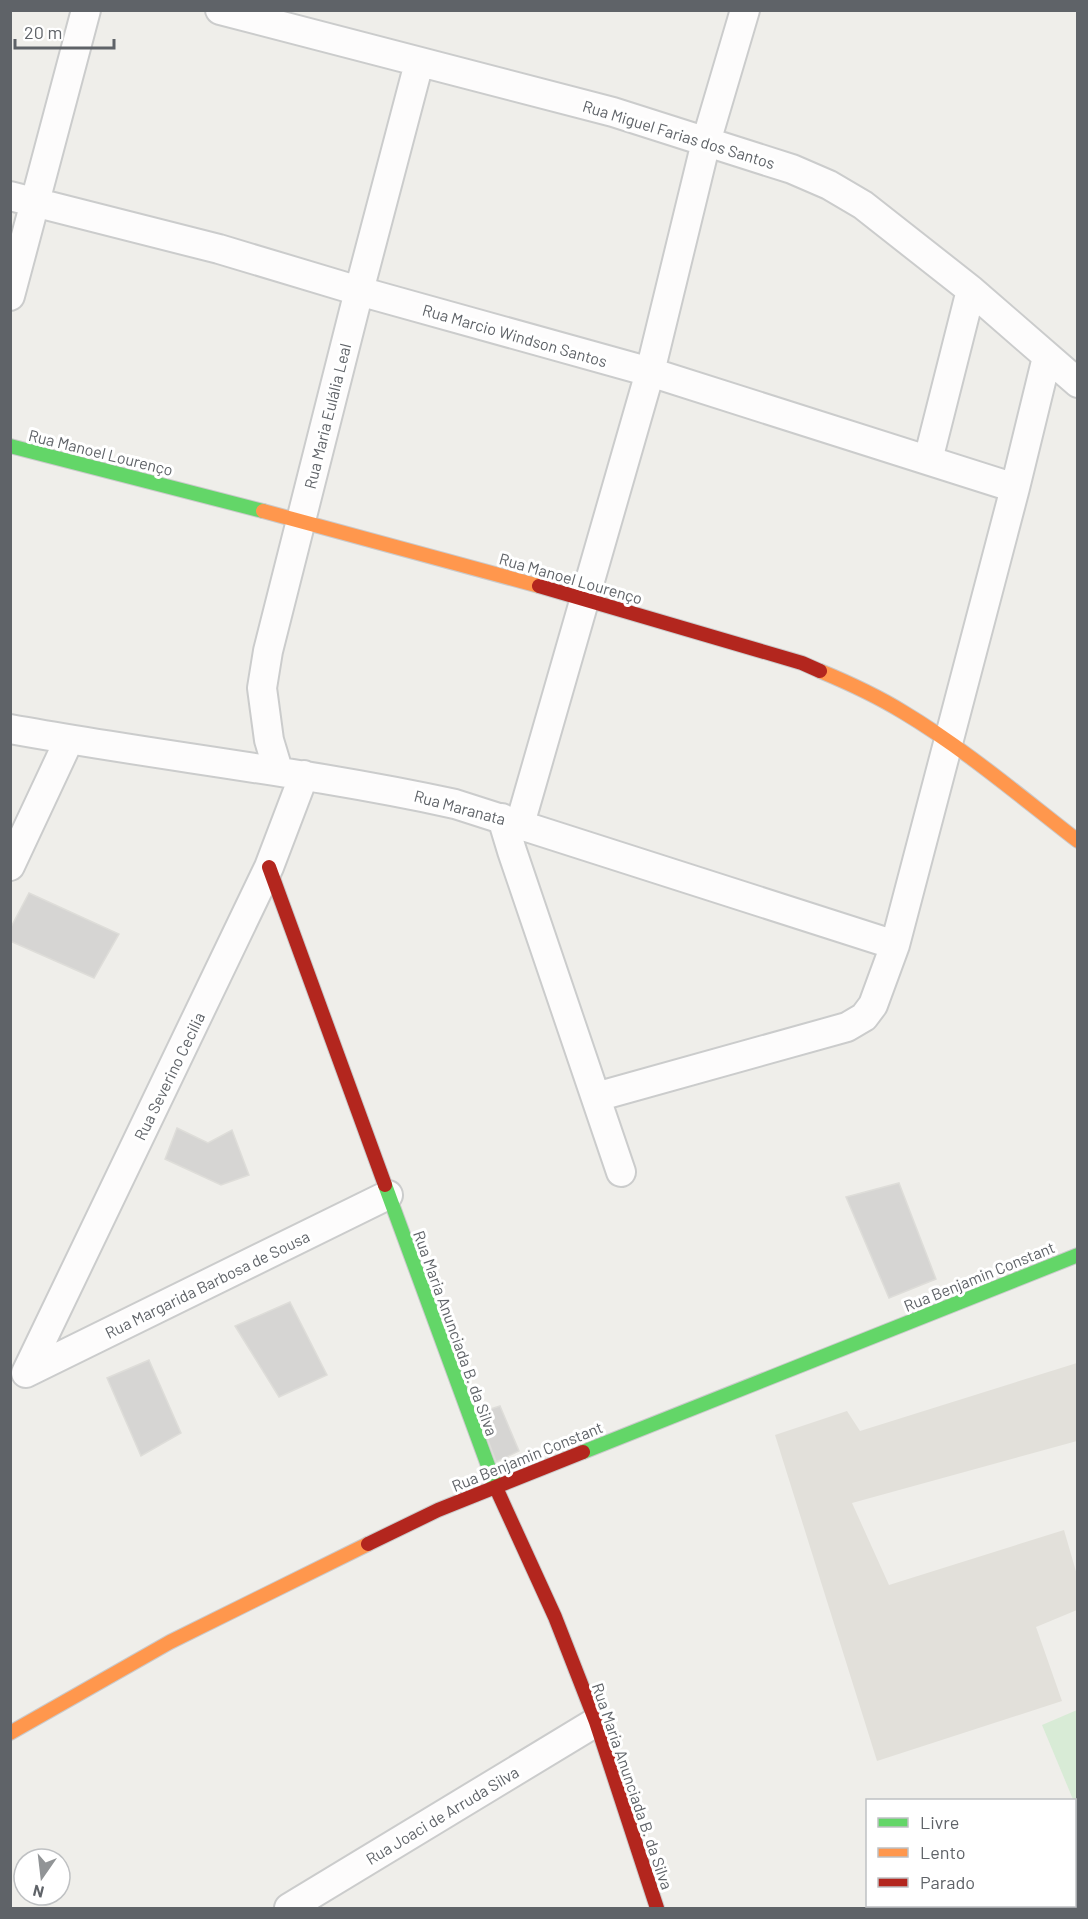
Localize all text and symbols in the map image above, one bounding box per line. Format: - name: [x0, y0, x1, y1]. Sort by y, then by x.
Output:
- scale bar: [15, 12, 114, 50]
- text: 20 m: [24, 21, 62, 43]
- street label: Rua Miguel Farias dos Santos: [581, 96, 777, 172]
- street label: Rua Marcio Windson Santos: [421, 300, 609, 370]
- street label: Rua Maria Eulália Leal: [300, 341, 354, 491]
- street label: Rua Manoel Lourenço: [27, 425, 175, 479]
- street label: Rua Manoel Lourenço: [497, 548, 645, 608]
- street label: Rua Maranata: [412, 786, 508, 828]
- street label: Rua Severino Cecilia: [130, 1009, 208, 1143]
- street label: Rua Margarida Barbosa de Sousa: [102, 1226, 312, 1342]
- street label: Rua Maria Anunciada B. da Silva: [410, 1228, 502, 1438]
- street label: Rua Benjamin Constant: [901, 1237, 1057, 1315]
- street label: Rua Benjamin Constant: [449, 1417, 605, 1495]
- street label: Rua Maria Anunciada B. da Silva: [589, 1680, 677, 1892]
- street label: Rua Joaci de Arruda Silva: [362, 1762, 522, 1868]
- legend: [866, 1799, 1076, 1907]
- text: Livre: [920, 1811, 959, 1833]
- text: Lento: [920, 1841, 966, 1863]
- north arrow: [12, 1847, 72, 1907]
- text: Parado: [920, 1871, 975, 1893]
- text: N: [31, 1882, 46, 1903]

